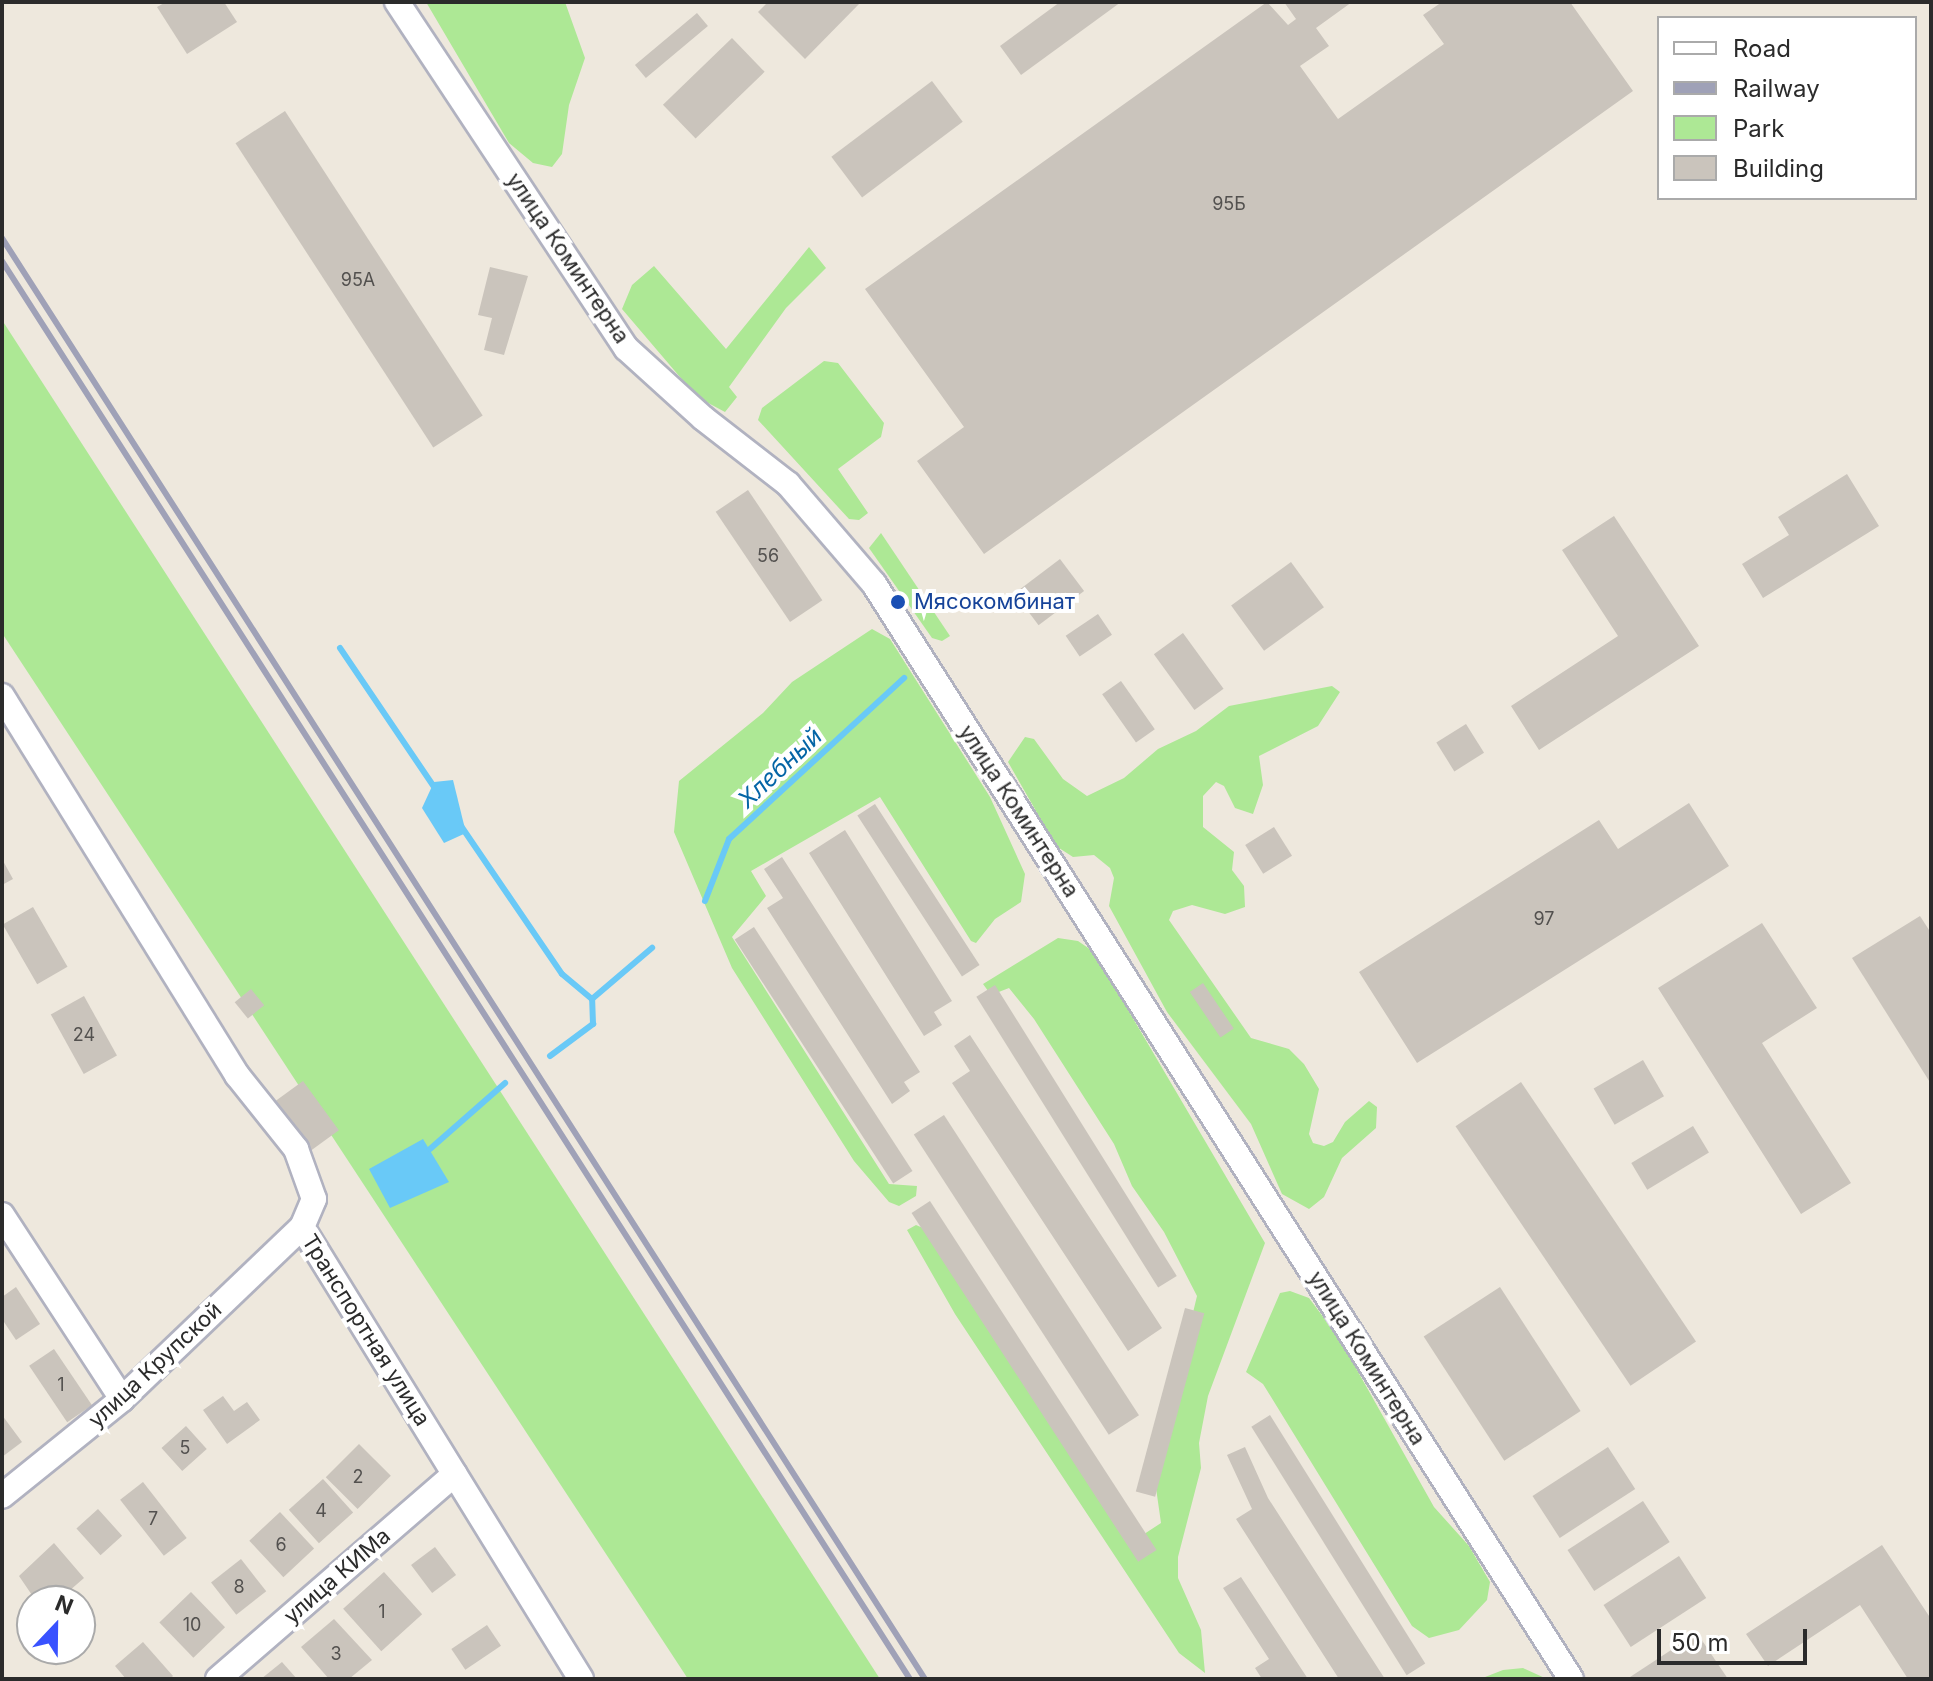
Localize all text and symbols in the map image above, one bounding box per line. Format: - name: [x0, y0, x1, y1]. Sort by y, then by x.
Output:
- legend: [1657, 16, 1917, 200]
- text: Road: [1733, 34, 1791, 63]
- text: Railway: [1733, 74, 1820, 103]
- text: Park: [1733, 114, 1784, 143]
- text: Building: [1733, 154, 1824, 183]
- street label: улица Коминтерна: [501, 168, 635, 348]
- house number: 95Б: [1212, 193, 1246, 215]
- house number: 95А: [341, 269, 375, 291]
- house number: 56: [757, 545, 779, 567]
- place label: Мясокомбинат: [914, 589, 1075, 615]
- marker: Мясокомбинат: [889, 593, 907, 611]
- street label: улица Коминтерна: [953, 720, 1085, 902]
- water label: Хлебный: [732, 722, 828, 814]
- house number: 97: [1534, 908, 1554, 930]
- house number: 24: [73, 1024, 95, 1046]
- street label: Транспортная улица: [296, 1229, 436, 1431]
- street label: улица Коминтерна: [1303, 1266, 1431, 1450]
- street label: улица Крупской: [83, 1297, 227, 1433]
- house number: 1: [57, 1374, 65, 1396]
- house number: 5: [180, 1437, 190, 1459]
- house number: 2: [353, 1466, 363, 1488]
- house number: 4: [315, 1500, 327, 1522]
- house number: 7: [148, 1508, 158, 1530]
- street label: улица КИМа: [278, 1523, 396, 1629]
- house number: 6: [275, 1534, 287, 1556]
- house number: 8: [233, 1576, 245, 1598]
- north arrow: [16, 1585, 96, 1665]
- text: N: [52, 1589, 77, 1620]
- house number: 1: [378, 1601, 386, 1623]
- scale bar: [1661, 1613, 1811, 1663]
- house number: 10: [183, 1614, 201, 1636]
- text: 50 m: [1671, 1628, 1729, 1657]
- house number: 3: [330, 1643, 342, 1665]

